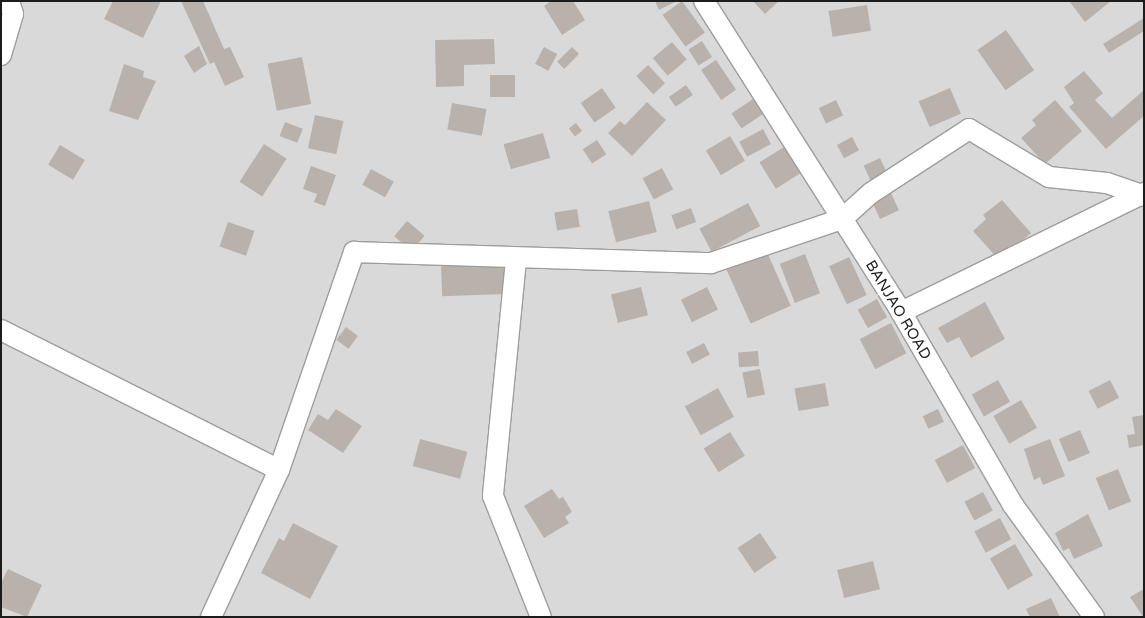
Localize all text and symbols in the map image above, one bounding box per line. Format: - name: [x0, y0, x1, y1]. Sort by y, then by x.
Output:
- street label: BANJAO ROAD: [861, 257, 935, 363]

